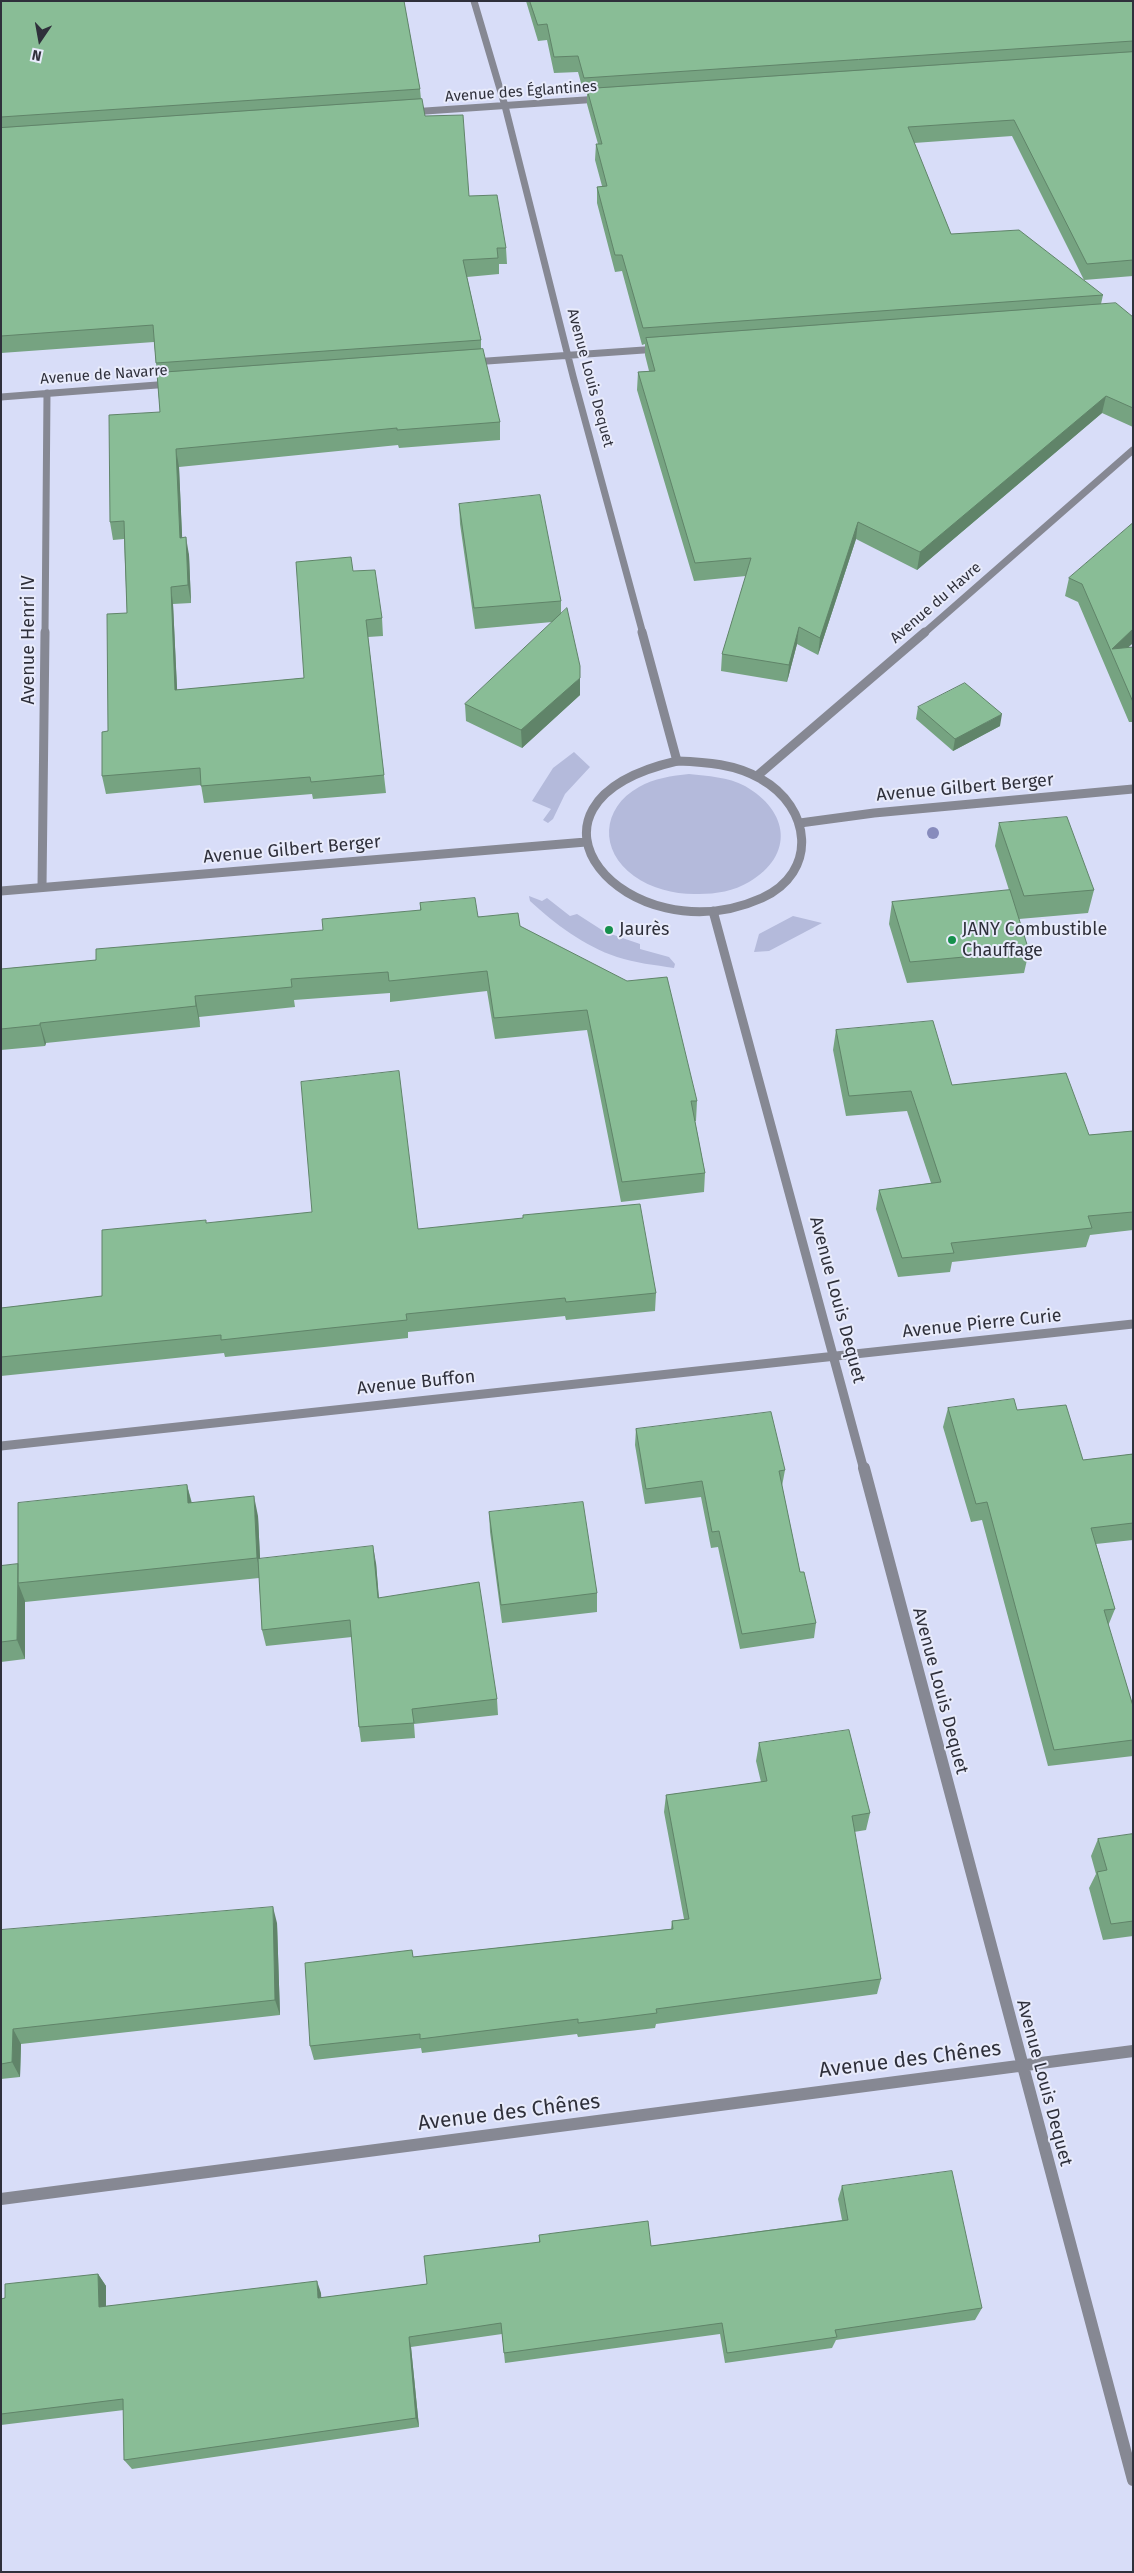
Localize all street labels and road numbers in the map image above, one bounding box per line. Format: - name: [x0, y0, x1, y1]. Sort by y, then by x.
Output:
- street label: Avenue des Églantines: [444, 78, 598, 106]
- street label: Avenue Louis Dequet: [563, 307, 617, 449]
- street label: Avenue de Navarre: [40, 362, 168, 388]
- street label: Avenue du Havre: [887, 559, 985, 647]
- street label: Avenue Henri IV: [18, 575, 40, 705]
- street label: Avenue Gilbert Berger: [875, 769, 1055, 807]
- street label: Avenue Gilbert Berger: [202, 831, 382, 869]
- street label: Avenue Louis Dequet: [804, 1215, 870, 1385]
- street label: Avenue Pierre Curie: [901, 1305, 1063, 1343]
- street label: Avenue Buffon: [356, 1366, 476, 1400]
- street label: Avenue Louis Dequet: [907, 1606, 973, 1776]
- street label: Avenue Louis Dequet: [1011, 1998, 1077, 2168]
- street label: Avenue des Chênes: [817, 2036, 1003, 2084]
- street label: Avenue des Chênes: [416, 2089, 602, 2137]

